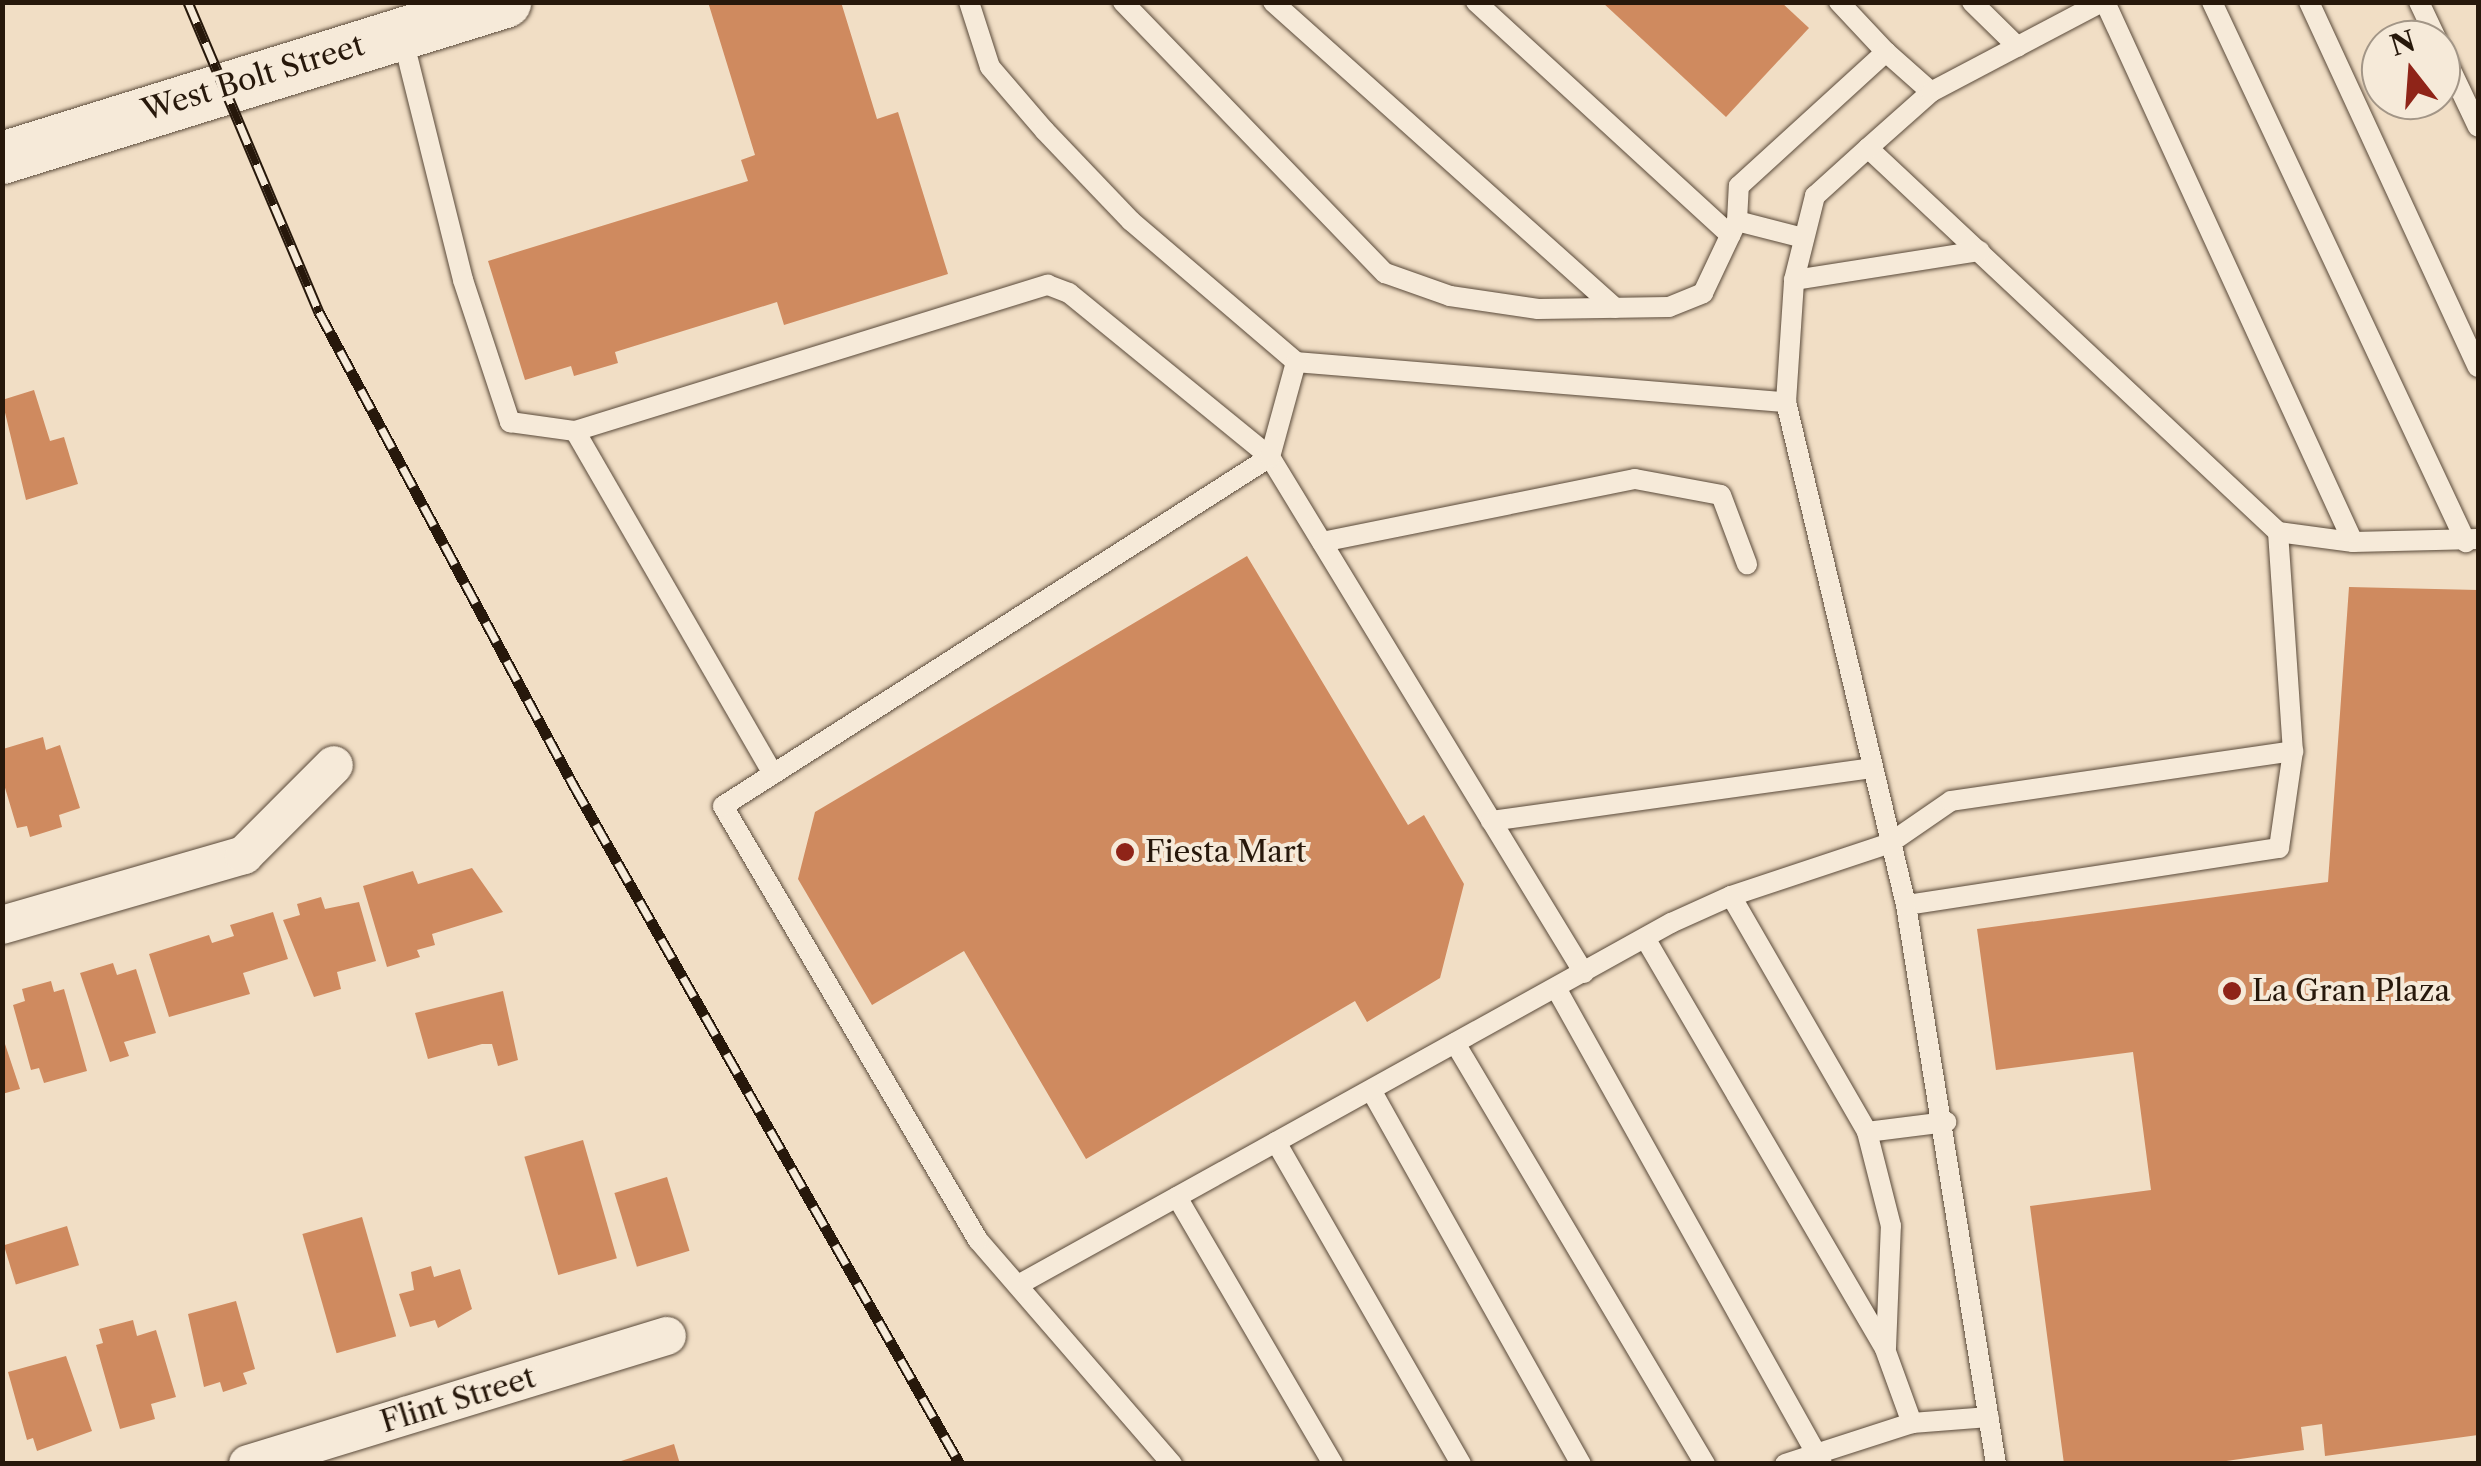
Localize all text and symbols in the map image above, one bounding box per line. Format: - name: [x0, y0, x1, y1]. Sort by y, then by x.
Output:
- north arrow: [2361, 20, 2461, 120]
- text: N: [2386, 23, 2419, 63]
- street label: West Bolt Street: [138, 27, 368, 129]
- place label: Fiesta Mart: [1145, 834, 1307, 870]
- marker: Fiesta Mart: [1114, 841, 1136, 863]
- place label: La Gran Plaza: [2252, 973, 2451, 1009]
- marker: La Gran Plaza: [2221, 980, 2243, 1002]
- street label: Flint Street: [376, 1359, 540, 1441]

